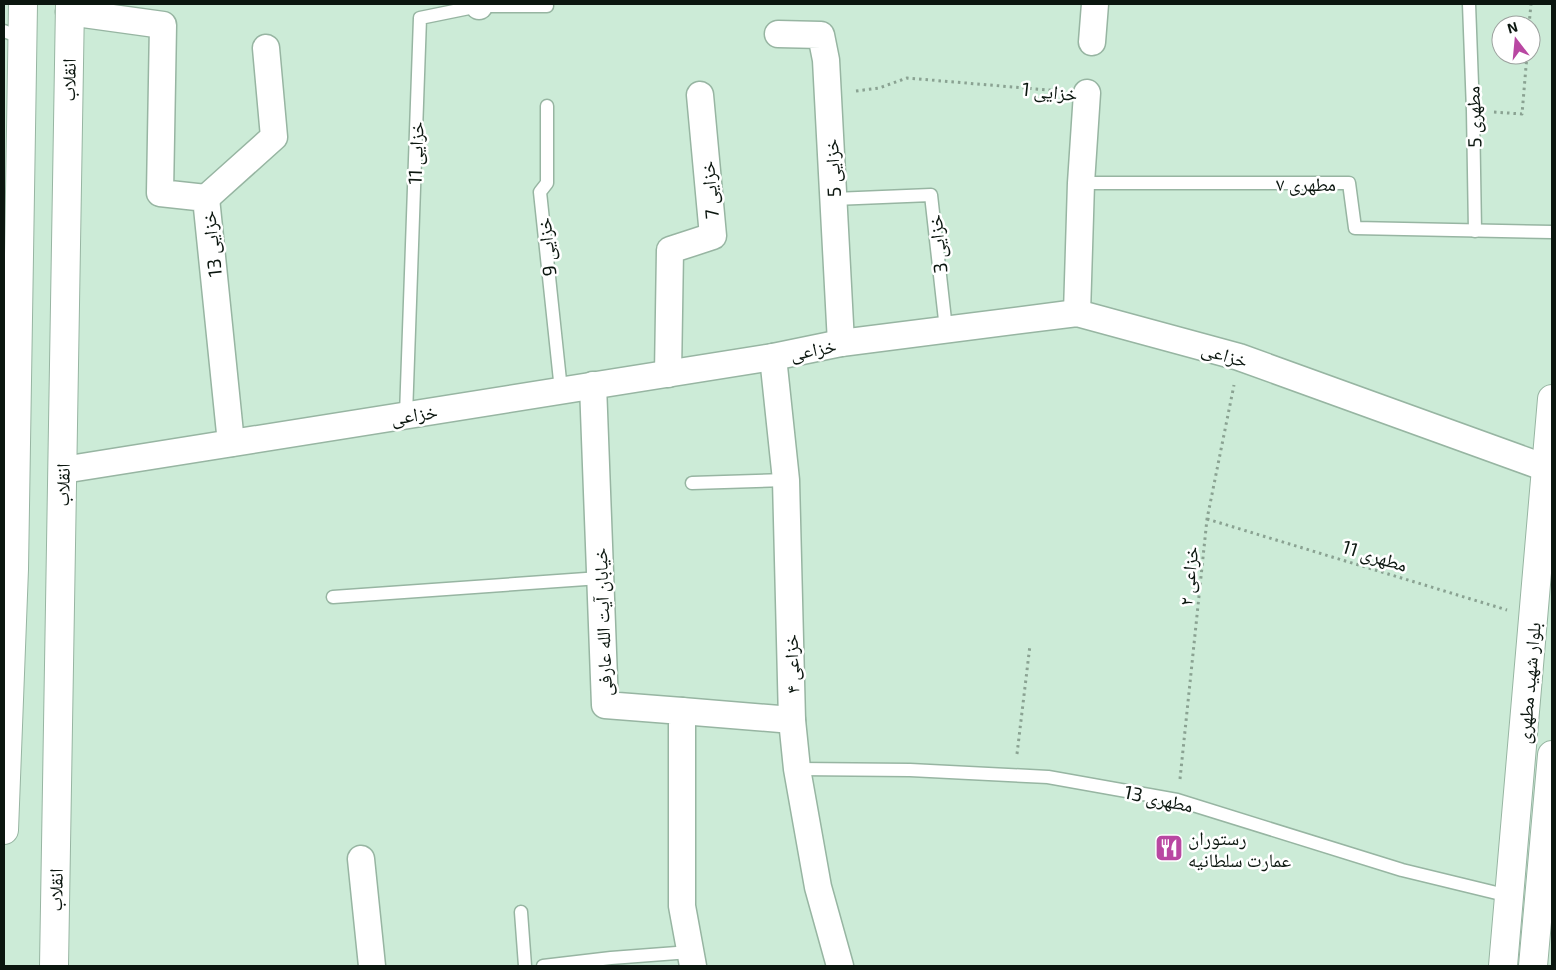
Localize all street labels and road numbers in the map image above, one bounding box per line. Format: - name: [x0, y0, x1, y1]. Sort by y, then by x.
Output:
- street label: انقلاب: [56, 58, 80, 102]
- street label: خزایی 1: [1021, 77, 1079, 106]
- street label: مطهری 5: [1460, 86, 1487, 148]
- street label: خزایی 11: [402, 121, 429, 185]
- street label: خزایی 5: [819, 138, 846, 198]
- street label: خزایی 7: [695, 160, 724, 220]
- street label: مطهری ۷: [1276, 172, 1336, 196]
- street label: خزایی 13: [196, 210, 227, 278]
- street label: خزایی 3: [922, 214, 952, 274]
- street label: خزایی 9: [531, 216, 562, 278]
- street label: خزاعی: [788, 333, 838, 366]
- street label: خزاعی: [1199, 336, 1251, 373]
- street label: خزاعی: [389, 399, 439, 430]
- street label: انقلاب: [50, 463, 74, 507]
- street label: مطهری 11: [1339, 534, 1410, 577]
- street label: خزاعی ۲: [1173, 545, 1204, 607]
- street label: خیابان آیت الله عارفی: [588, 547, 617, 697]
- street label: بلوار شهید مطهری: [1511, 621, 1546, 745]
- street label: خزاعی ۴: [778, 634, 805, 694]
- street label: مطهری 13: [1122, 780, 1195, 817]
- street label: انقلاب: [43, 868, 67, 912]

